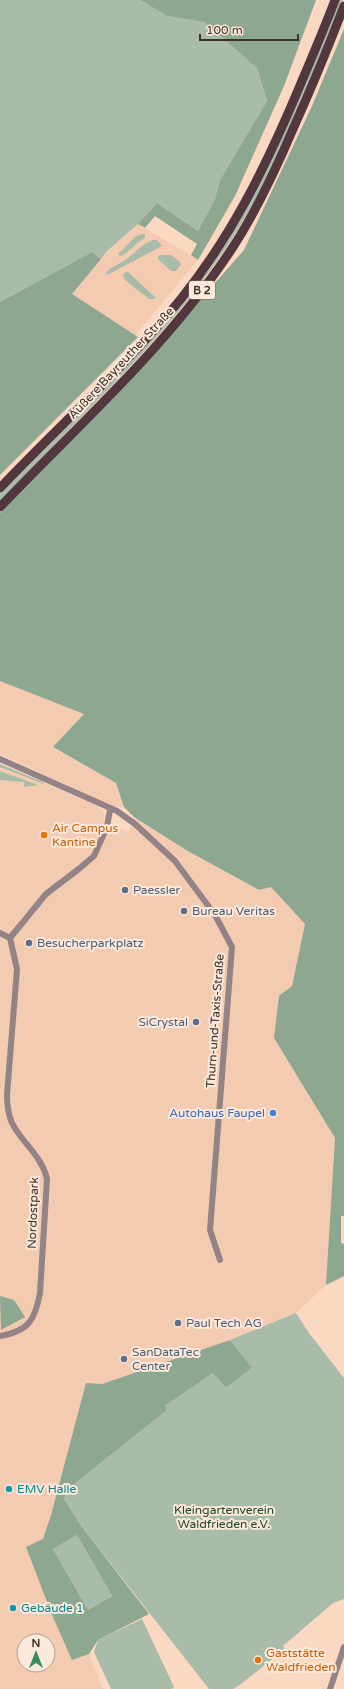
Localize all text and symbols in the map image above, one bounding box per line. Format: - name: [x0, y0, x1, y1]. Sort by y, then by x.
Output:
- scale bar: [200, 16, 298, 42]
- text: 100 m: [206, 23, 243, 37]
- road number: B 2: [189, 281, 215, 299]
- street label: Äußere Bayreuther Straße: [65, 304, 177, 422]
- place label: Air Campus Kantine: [52, 821, 119, 849]
- marker: Air Campus Kantine: [39, 830, 49, 840]
- place label: Paessler: [133, 883, 181, 897]
- marker: Paessler: [120, 885, 130, 895]
- place label: Bureau Veritas: [192, 904, 275, 918]
- marker: Bureau Veritas: [179, 906, 189, 916]
- place label: Besucherparkplatz: [37, 936, 143, 950]
- marker: Besucherparkplatz: [24, 938, 34, 948]
- street label: Thurn-und-Taxis-Straße: [203, 953, 227, 1088]
- place label: SiCrystal: [139, 1015, 188, 1029]
- marker: SiCrystal: [191, 1017, 201, 1027]
- place label: Autohaus Faupel: [169, 1106, 265, 1120]
- marker: Autohaus Faupel: [268, 1108, 278, 1118]
- street label: Nordostpark: [25, 1176, 41, 1249]
- place label: Paul Tech AG: [186, 1316, 262, 1330]
- marker: Paul Tech AG: [173, 1318, 183, 1328]
- place label: SanDataTec Center: [132, 1345, 199, 1373]
- marker: SanDataTec Center: [119, 1354, 129, 1364]
- place label: EMV Halle: [17, 1482, 76, 1496]
- marker: EMV Halle: [4, 1484, 14, 1494]
- park label: Kleingartenverein Waldfrieden e.V.: [174, 1503, 274, 1531]
- place label: Gebäude 1: [21, 1601, 83, 1615]
- marker: Gebäude 1: [8, 1603, 18, 1613]
- north arrow: [16, 1633, 56, 1673]
- text: N: [32, 1637, 40, 1650]
- place label: Gaststätte Waldfrieden: [266, 1646, 336, 1674]
- marker: Gaststätte Waldfrieden: [253, 1655, 263, 1665]

